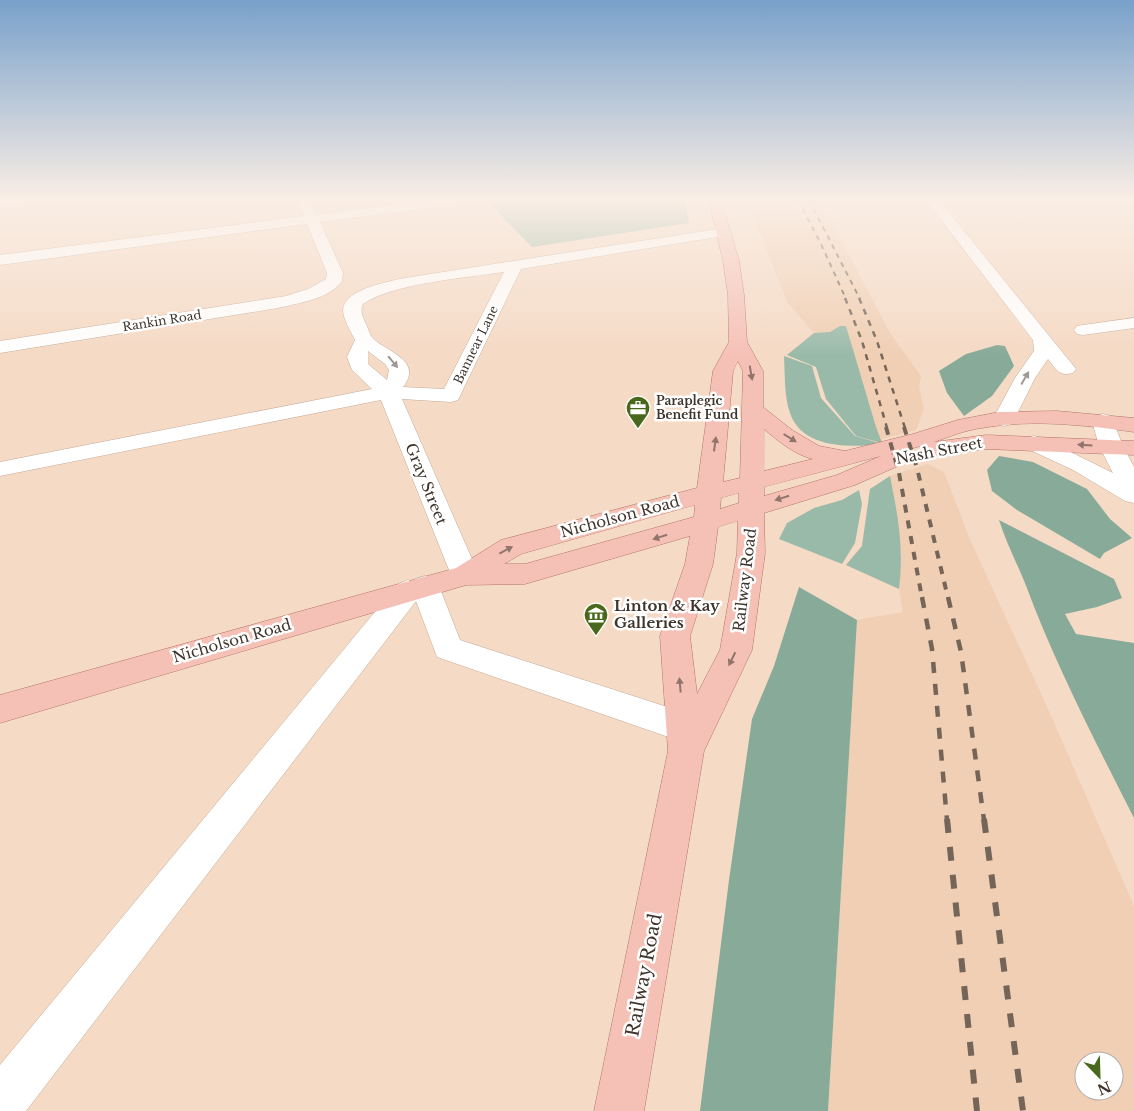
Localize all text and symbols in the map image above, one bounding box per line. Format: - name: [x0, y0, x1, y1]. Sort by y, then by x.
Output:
- street label: Bannear Lane: [450, 303, 501, 386]
- street label: Rankin Road: [121, 307, 202, 334]
- one-way arrow: [387, 355, 398, 368]
- one-way arrow: [748, 366, 756, 382]
- one-way arrow: [1021, 372, 1030, 385]
- place label: Paraplegic Benefit Fund: [656, 393, 739, 422]
- office icon: Paraplegic Benefit Fund: [625, 395, 651, 429]
- street label: Nash Street: [894, 433, 984, 468]
- one-way arrow: [784, 434, 797, 443]
- one-way arrow: [711, 436, 719, 452]
- street label: Gray Street: [401, 440, 452, 528]
- one-way arrow: [1077, 441, 1093, 449]
- street label: Nicholson Road: [558, 491, 682, 542]
- one-way arrow: [775, 495, 790, 502]
- street label: Railway Road: [729, 527, 760, 633]
- one-way arrow: [652, 533, 667, 541]
- one-way arrow: [499, 546, 514, 554]
- place label: Linton & Kay Galleries: [614, 596, 720, 632]
- museum icon: Linton & Kay Galleries: [583, 602, 609, 636]
- street label: Nicholson Road: [170, 614, 293, 667]
- one-way arrow: [728, 652, 736, 666]
- one-way arrow: [675, 677, 683, 693]
- street label: Railway Road: [621, 912, 667, 1038]
- north arrow: [1074, 1051, 1124, 1101]
- text: N: [1095, 1077, 1114, 1099]

